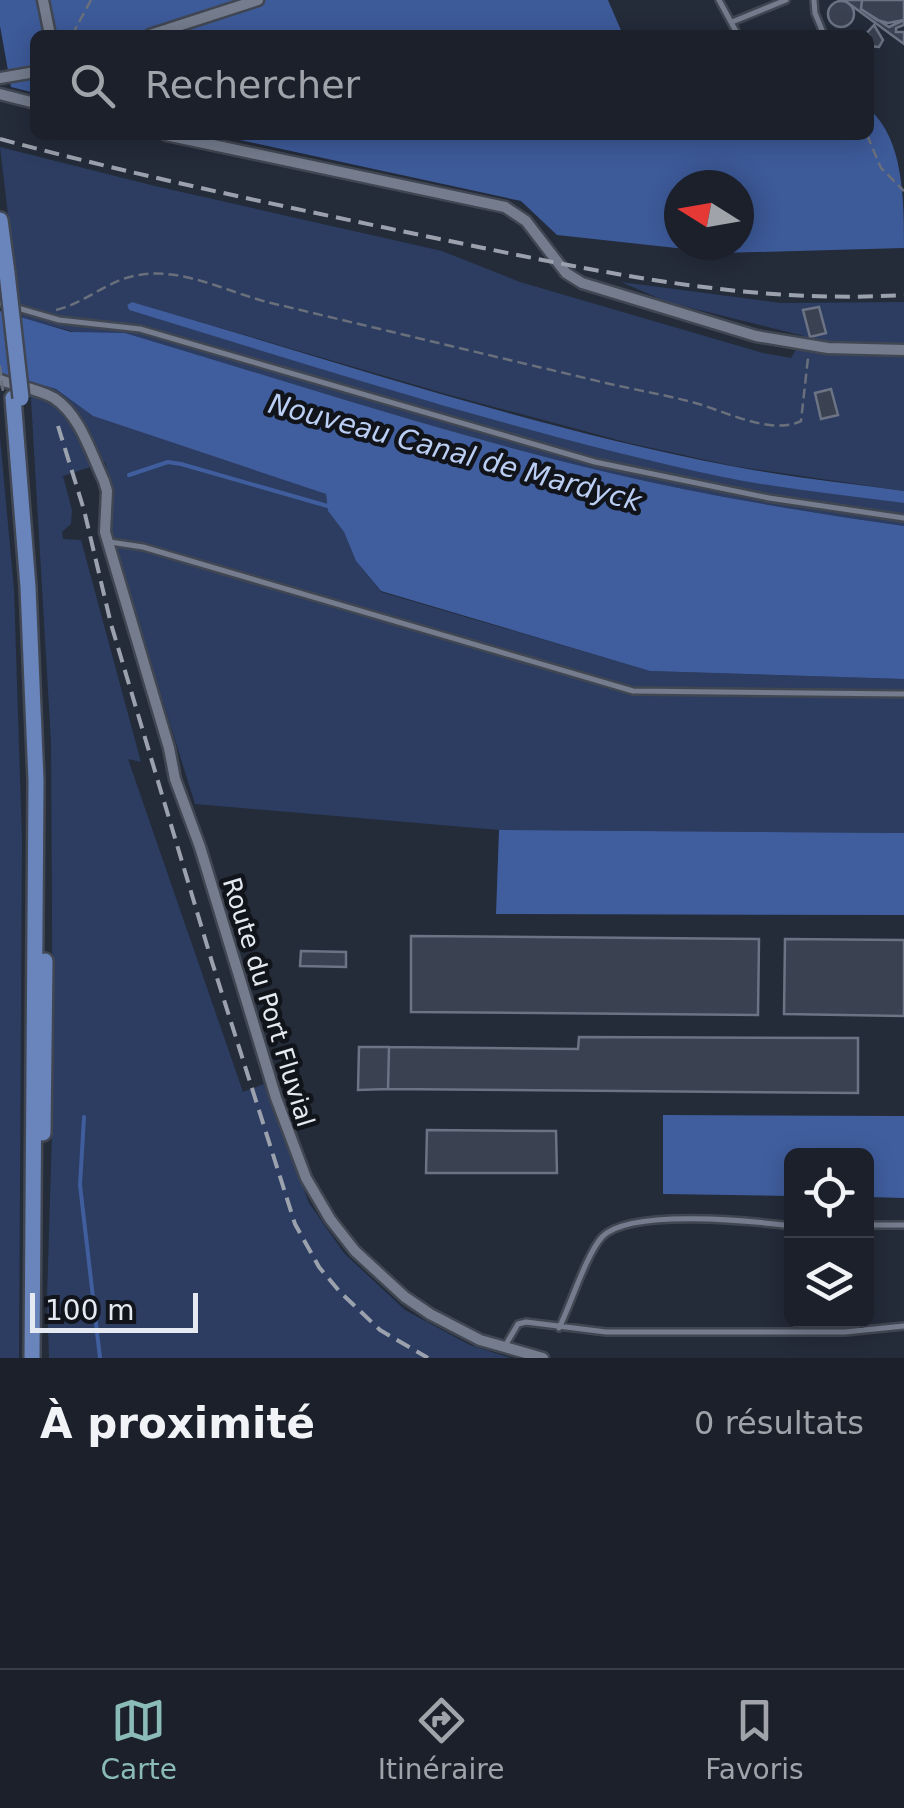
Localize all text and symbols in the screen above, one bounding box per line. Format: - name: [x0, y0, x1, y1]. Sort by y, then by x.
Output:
- search box: [30, 30, 874, 140]
- icon: search: [65, 58, 120, 113]
- text: Rechercher: [145, 63, 360, 107]
- north arrow: [664, 170, 754, 260]
- water label: Nouveau Canal de Mardyck: [265, 387, 647, 519]
- street label: Route du Port Fluvial: [217, 874, 320, 1130]
- map controls: [784, 1148, 874, 1328]
- button: locate: [784, 1148, 874, 1238]
- button: layers: [784, 1238, 874, 1328]
- scale bar: [30, 1288, 198, 1332]
- text: 100 m: [45, 1294, 135, 1327]
- text: À proximité: [40, 1399, 315, 1448]
- text: 0 résultats: [694, 1404, 864, 1442]
- tab: Carte: [100, 1693, 177, 1786]
- tab: Itinéraire: [378, 1693, 504, 1786]
- tab: Favoris: [705, 1693, 804, 1786]

